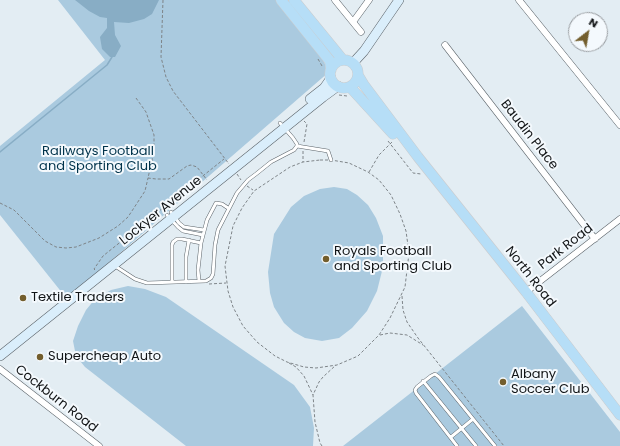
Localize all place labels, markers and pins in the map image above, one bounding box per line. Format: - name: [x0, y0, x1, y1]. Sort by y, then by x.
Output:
- place label: Royals Football and Sporting Club: [334, 244, 452, 275]
- marker: Royals Football and Sporting Club: [321, 254, 331, 264]
- place label: Textile Traders: [31, 290, 124, 306]
- marker: Textile Traders: [18, 293, 28, 303]
- place label: Supercheap Auto: [48, 349, 161, 365]
- marker: Supercheap Auto: [35, 352, 45, 362]
- place label: Albany Soccer Club: [511, 367, 589, 398]
- marker: Albany Soccer Club: [498, 377, 508, 387]

